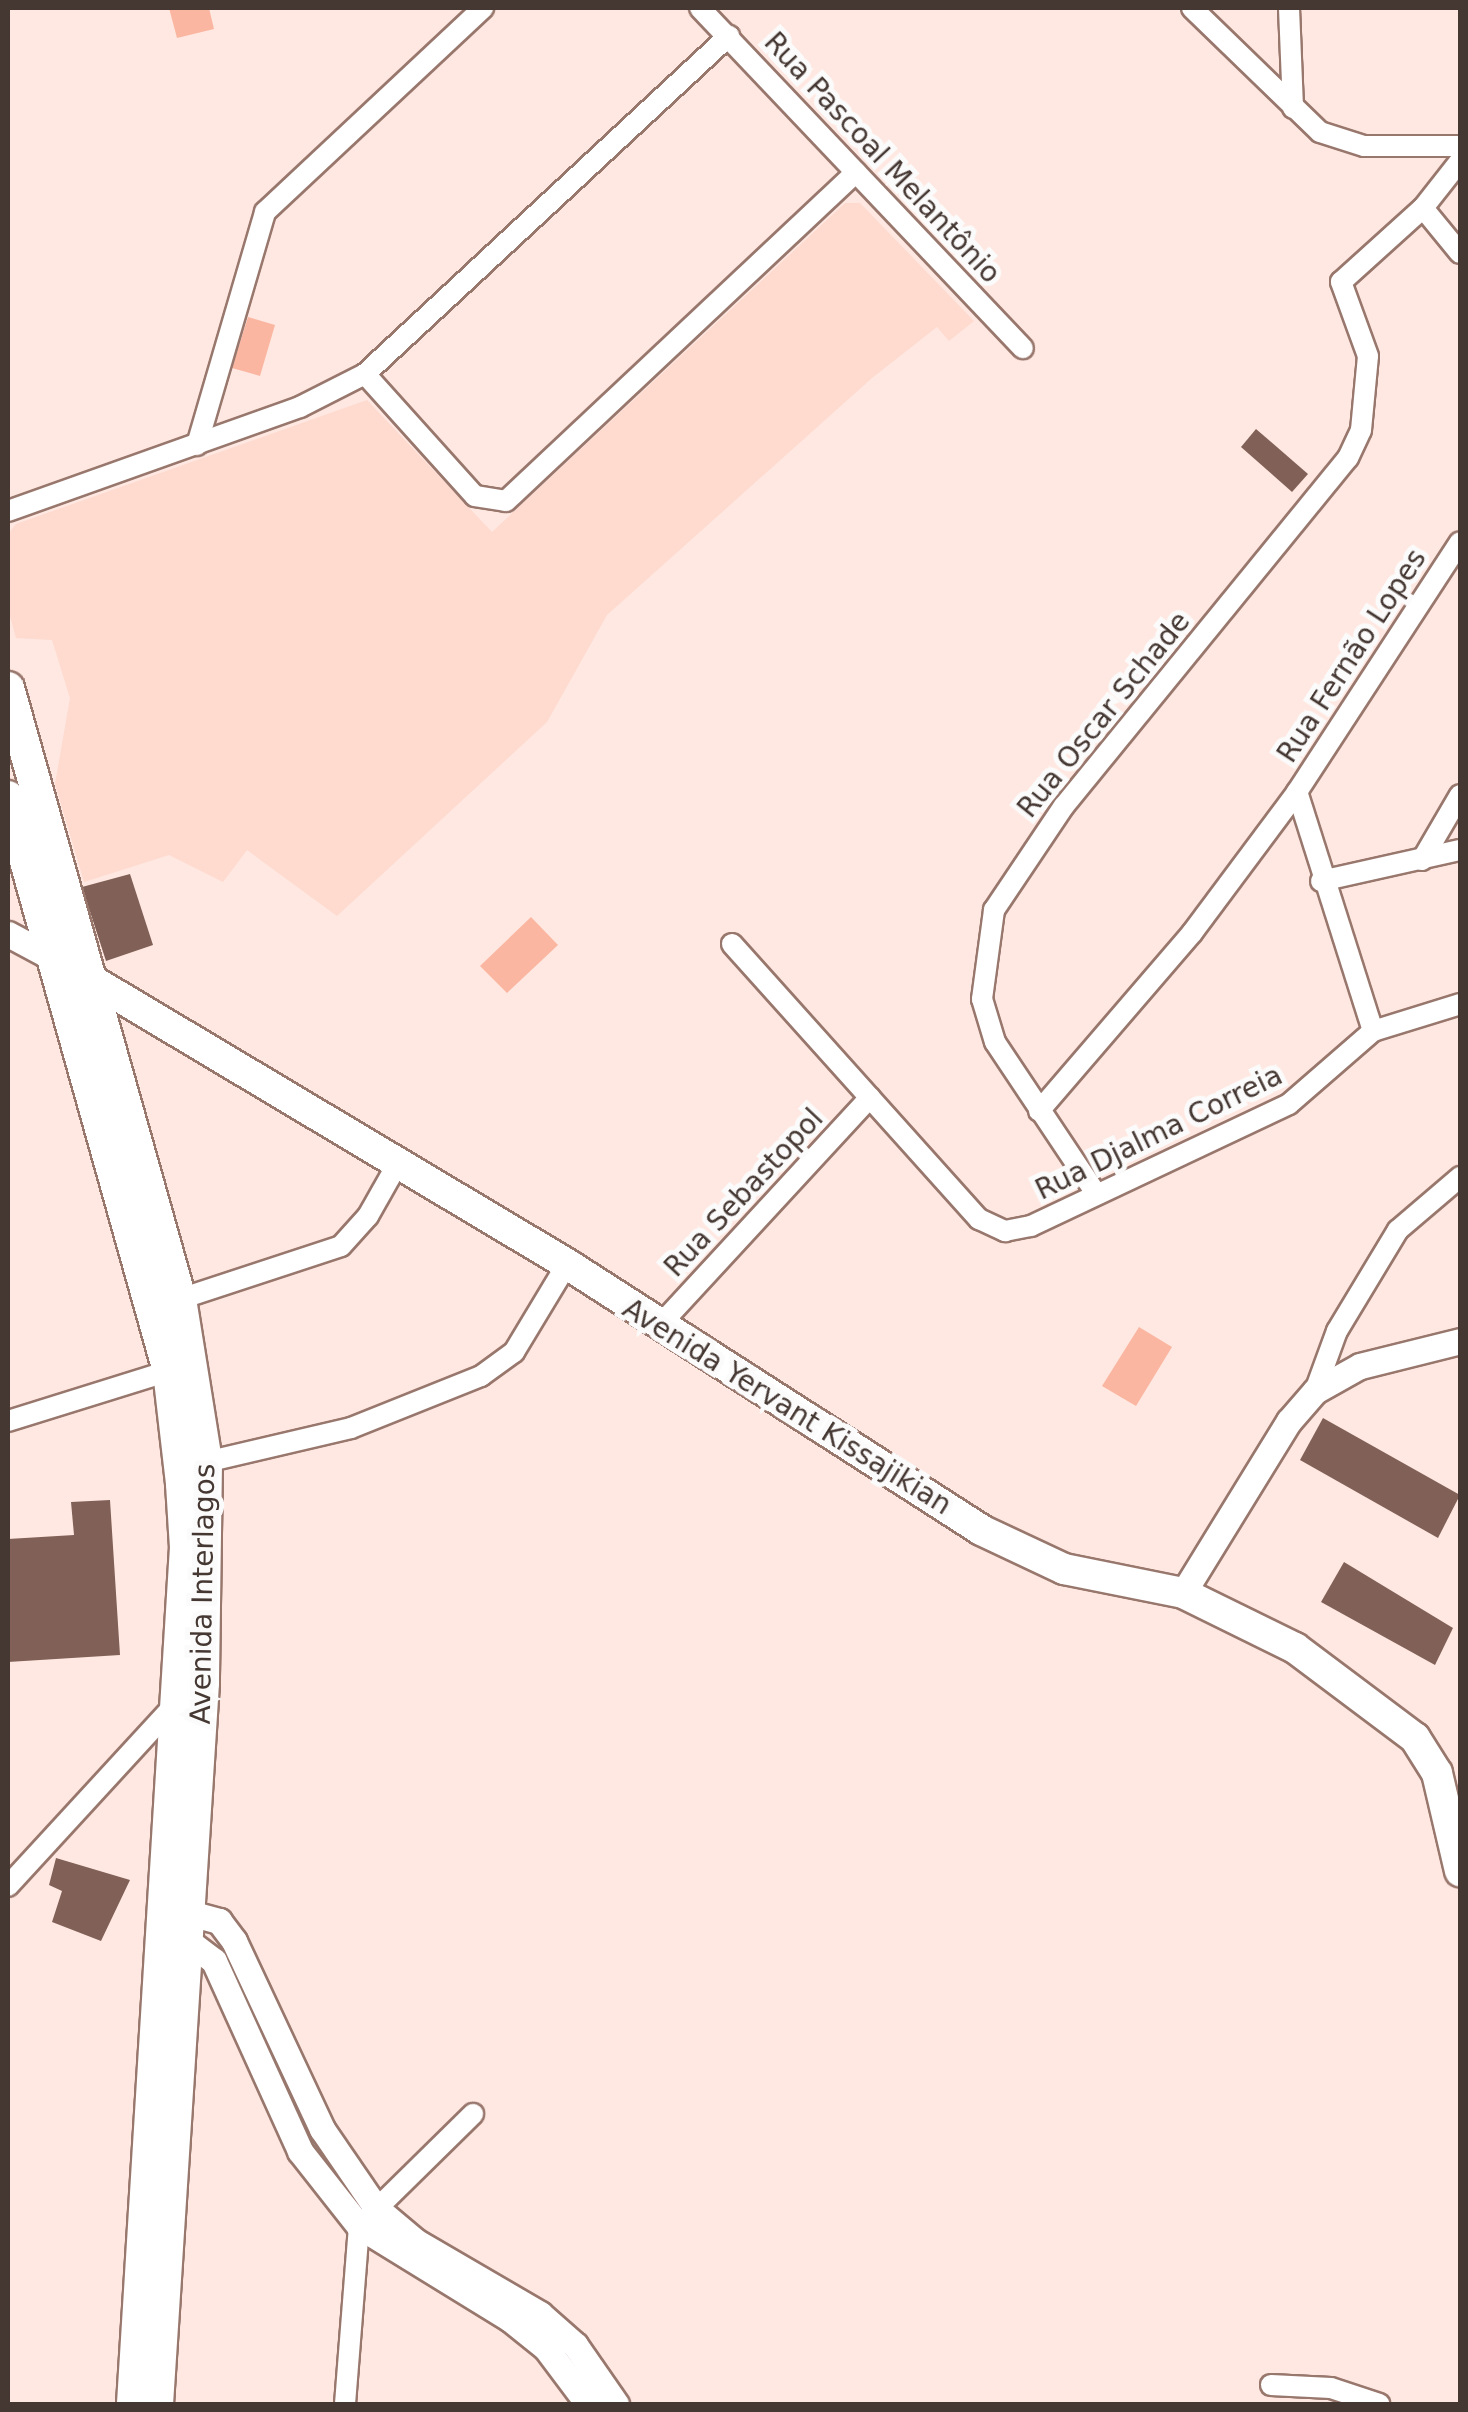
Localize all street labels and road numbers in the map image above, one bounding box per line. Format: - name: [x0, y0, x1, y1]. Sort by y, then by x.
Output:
- street label: Rua Pascoal Melantônio: [757, 26, 1007, 290]
- street label: Rua Fernão Lopes: [1270, 543, 1434, 769]
- street label: Rua Oscar Schade: [1011, 605, 1197, 825]
- street label: Rua Djalma Correia: [1030, 1059, 1288, 1207]
- street label: Rua Sebastopol: [658, 1102, 830, 1284]
- street label: Avenida Yervant Kissajikian: [617, 1292, 957, 1522]
- street label: Avenida Interlagos: [184, 1463, 222, 1725]

